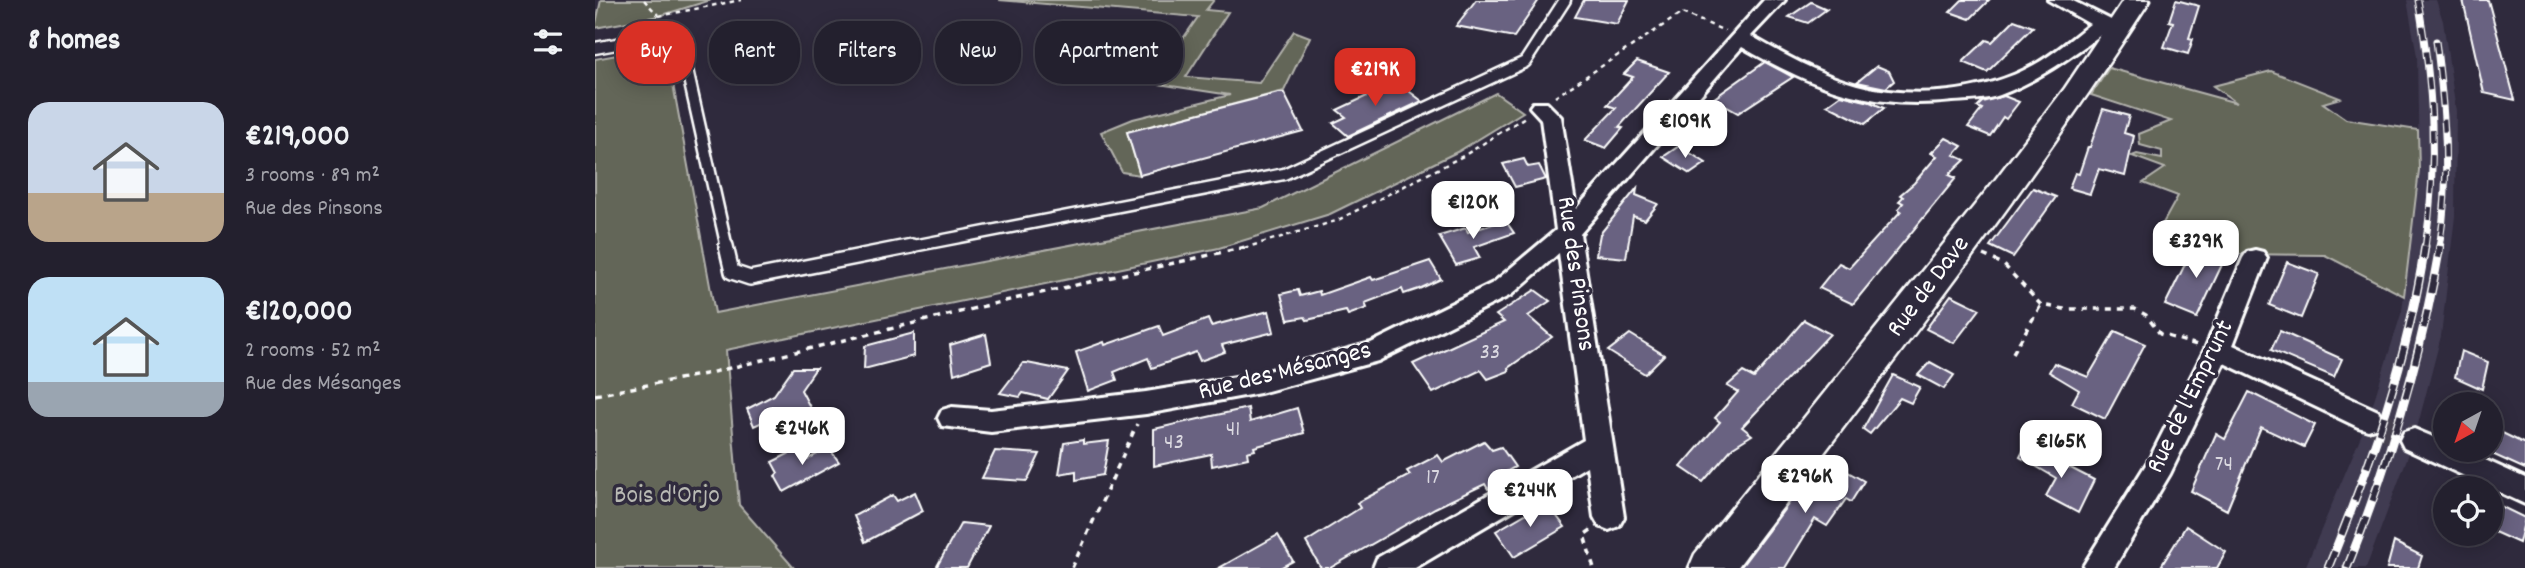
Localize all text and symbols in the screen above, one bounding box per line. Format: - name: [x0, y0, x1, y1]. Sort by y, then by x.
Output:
- text: 8 homes: [28, 21, 120, 64]
- chip: Buy: [616, 21, 695, 84]
- chip: Rent: [709, 21, 800, 84]
- chip: Filters: [814, 21, 921, 84]
- chip: New: [935, 21, 1021, 84]
- chip: Apartment: [1035, 21, 1183, 84]
- icon: filters: [529, 23, 567, 61]
- pin: €219K: [1326, 48, 1424, 108]
- text: €219K: [1350, 54, 1400, 87]
- pin: €109K: [1636, 100, 1734, 160]
- text: €109K: [1659, 106, 1711, 139]
- text: €219,000: [245, 117, 350, 160]
- icon: home: [84, 130, 168, 214]
- text: 3 rooms · 89 m²: [245, 160, 380, 193]
- pin: €120K: [1424, 182, 1522, 241]
- text: €120K: [1447, 187, 1499, 220]
- text: Rue des Pinsons: [245, 193, 383, 226]
- street label: Rue des Pinsons: [1546, 194, 1604, 354]
- pin: €329K: [2147, 220, 2245, 280]
- text: €329K: [2169, 226, 2223, 259]
- street label: Rue de Dave: [1878, 228, 1980, 346]
- text: €120,000: [245, 292, 353, 335]
- icon: home: [84, 305, 168, 389]
- street label: Rue de l'Emprunt: [2138, 314, 2244, 480]
- street label: Rue des Mésanges: [1195, 333, 1375, 411]
- text: 2 rooms · 52 m²: [245, 335, 381, 368]
- house number: 33: [1480, 337, 1500, 370]
- text: Rue des Mésanges: [245, 368, 402, 401]
- north arrow: [2433, 392, 2503, 462]
- map controls: [2433, 392, 2503, 546]
- pin: €246K: [753, 407, 851, 467]
- text: €246K: [775, 413, 829, 446]
- house number: 41: [1226, 414, 1240, 447]
- pin: €165K: [2012, 420, 2110, 480]
- text: €165K: [2036, 426, 2086, 459]
- house number: 43: [1164, 427, 1184, 460]
- house number: 74: [2215, 449, 2233, 482]
- pin: €296K: [1756, 456, 1854, 515]
- text: €296K: [1777, 461, 1833, 494]
- house number: 17: [1426, 462, 1440, 495]
- pin: €244K: [1481, 470, 1579, 529]
- text: €244K: [1504, 475, 1556, 508]
- button: locate: [2433, 476, 2503, 546]
- park label: Bois d'Orjo: [614, 478, 720, 515]

